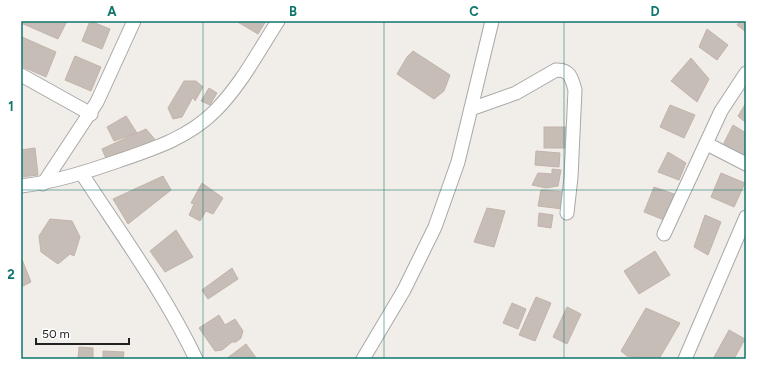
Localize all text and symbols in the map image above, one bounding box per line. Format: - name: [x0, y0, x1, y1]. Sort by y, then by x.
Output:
- text: A: [107, 4, 117, 19]
- text: B: [289, 4, 297, 19]
- text: C: [469, 4, 479, 19]
- text: D: [650, 4, 660, 19]
- text: 1: [8, 99, 14, 114]
- text: 2: [7, 267, 15, 282]
- scale bar: [36, 320, 129, 346]
- text: 50 m: [42, 327, 70, 341]

